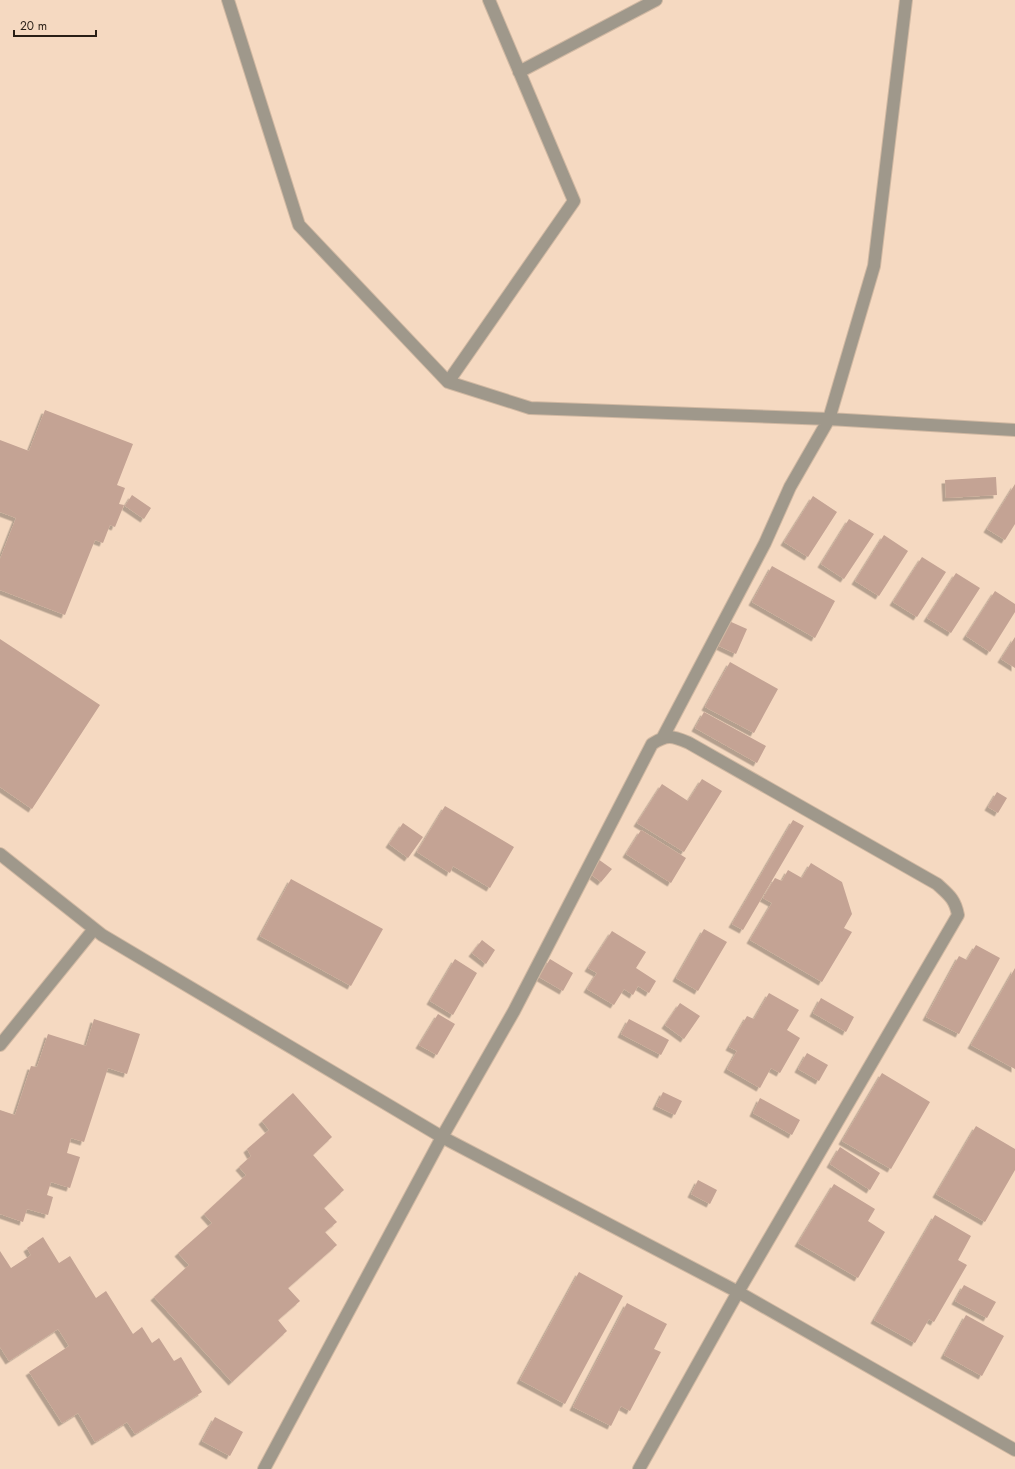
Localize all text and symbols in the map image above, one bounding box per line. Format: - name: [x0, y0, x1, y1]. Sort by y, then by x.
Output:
- scale bar: [14, 12, 96, 38]
- text: 20 m: [20, 17, 47, 35]

